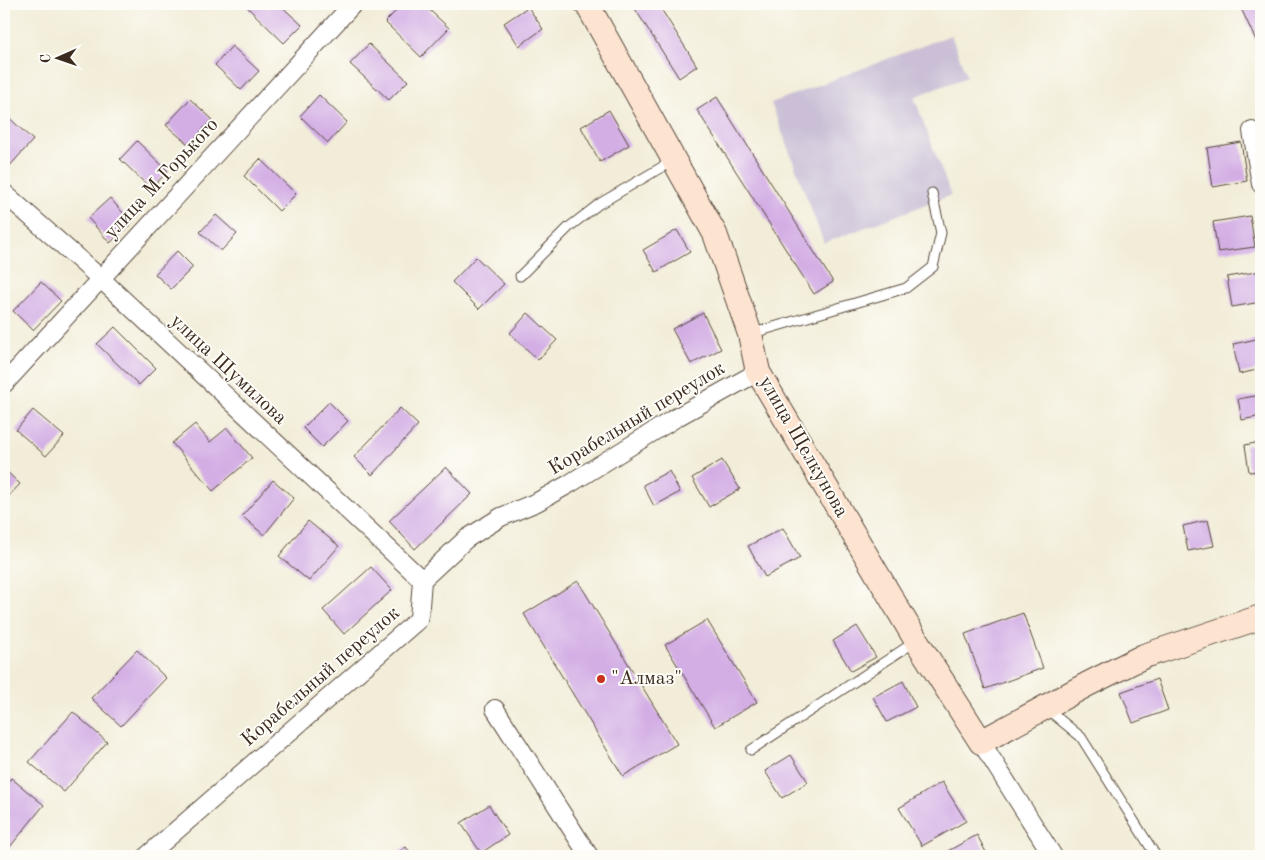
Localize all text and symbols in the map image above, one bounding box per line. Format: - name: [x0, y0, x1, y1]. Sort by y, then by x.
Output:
- north arrow: [32, 32, 82, 82]
- text: С: [39, 54, 53, 63]
- street label: улица М.Горького: [101, 115, 223, 243]
- street label: улица Шумилова: [166, 311, 290, 429]
- street label: Корабельный переулок: [545, 358, 729, 480]
- street label: улица Щелкунова: [755, 373, 852, 521]
- street label: Корабельный переулок: [238, 603, 404, 751]
- place label: "Алмаз": [611, 669, 682, 689]
- marker: "Алмаз": [595, 673, 607, 685]

